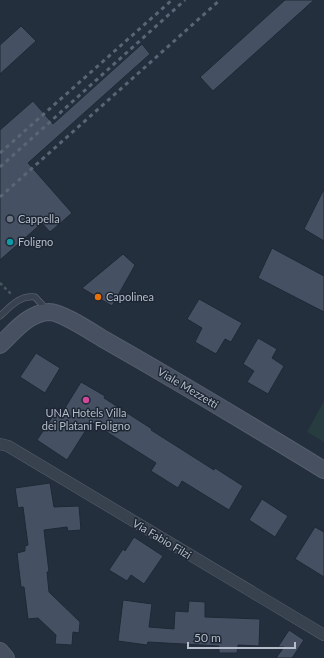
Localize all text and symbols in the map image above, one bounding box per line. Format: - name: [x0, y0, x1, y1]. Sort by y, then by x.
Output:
- place label: Cappella: [18, 212, 60, 225]
- marker: Cappella: [5, 214, 15, 224]
- place label: Foligno: [18, 235, 53, 248]
- marker: Foligno: [5, 237, 15, 247]
- place label: Capolinea: [106, 290, 154, 303]
- marker: Capolinea: [93, 292, 103, 302]
- street label: Viale Mezzetti: [156, 364, 221, 411]
- marker: UNA Hotels Villa dei Platani Foligno: [81, 395, 91, 405]
- place label: UNA Hotels Villa dei Platani Foligno: [42, 406, 130, 432]
- street label: Via Fabio Filzi: [131, 516, 194, 561]
- scale bar: [188, 624, 295, 650]
- text: 50 m: [194, 630, 221, 645]

